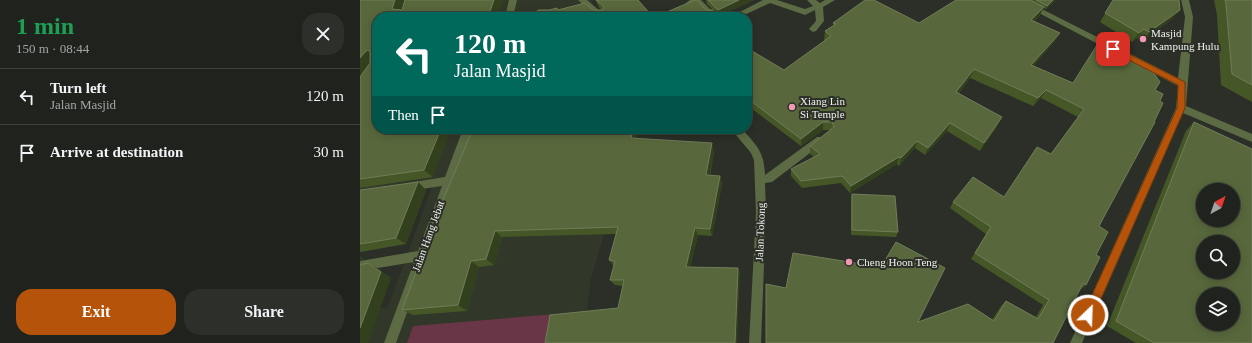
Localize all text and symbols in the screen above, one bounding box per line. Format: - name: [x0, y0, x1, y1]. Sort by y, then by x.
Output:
- text: 1 min: [16, 13, 74, 39]
- button: close: [302, 13, 344, 55]
- place label: Masjid Kampung Hulu: [1151, 27, 1220, 52]
- icon: left: [388, 28, 440, 80]
- text: 120 m: [454, 28, 526, 59]
- pin: [1096, 32, 1130, 66]
- marker: Masjid Kampung Hulu: [1138, 34, 1148, 44]
- icon: arrive: [1102, 38, 1124, 60]
- text: 150 m · 08:44: [16, 41, 89, 56]
- text: Jalan Masjid: [454, 61, 546, 81]
- text: Turn left: [50, 80, 107, 96]
- icon: left: [16, 86, 38, 108]
- text: 120 m: [306, 88, 344, 104]
- place label: Xiang Lin Si Temple: [800, 95, 845, 120]
- text: Jalan Masjid: [50, 97, 116, 112]
- marker: Xiang Lin Si Temple: [787, 102, 797, 112]
- icon: arrive: [427, 104, 449, 126]
- text: Then: [388, 107, 419, 123]
- icon: arrive: [16, 142, 38, 164]
- text: Arrive at destination: [50, 144, 183, 160]
- text: 30 m: [314, 144, 344, 160]
- north arrow: [1196, 183, 1240, 227]
- map controls: [1196, 183, 1240, 331]
- street label: Jalan Hang Jebat: [410, 199, 446, 273]
- street label: Jalan Tokong: [753, 202, 767, 261]
- button: search: [1196, 235, 1240, 279]
- place label: Cheng Hoon Teng: [857, 256, 938, 268]
- marker: Cheng Hoon Teng: [844, 257, 854, 267]
- button: layers: [1196, 287, 1240, 331]
- button: Exit: [16, 289, 176, 335]
- button: Share: [184, 289, 344, 335]
- position arrow: [1067, 294, 1109, 336]

